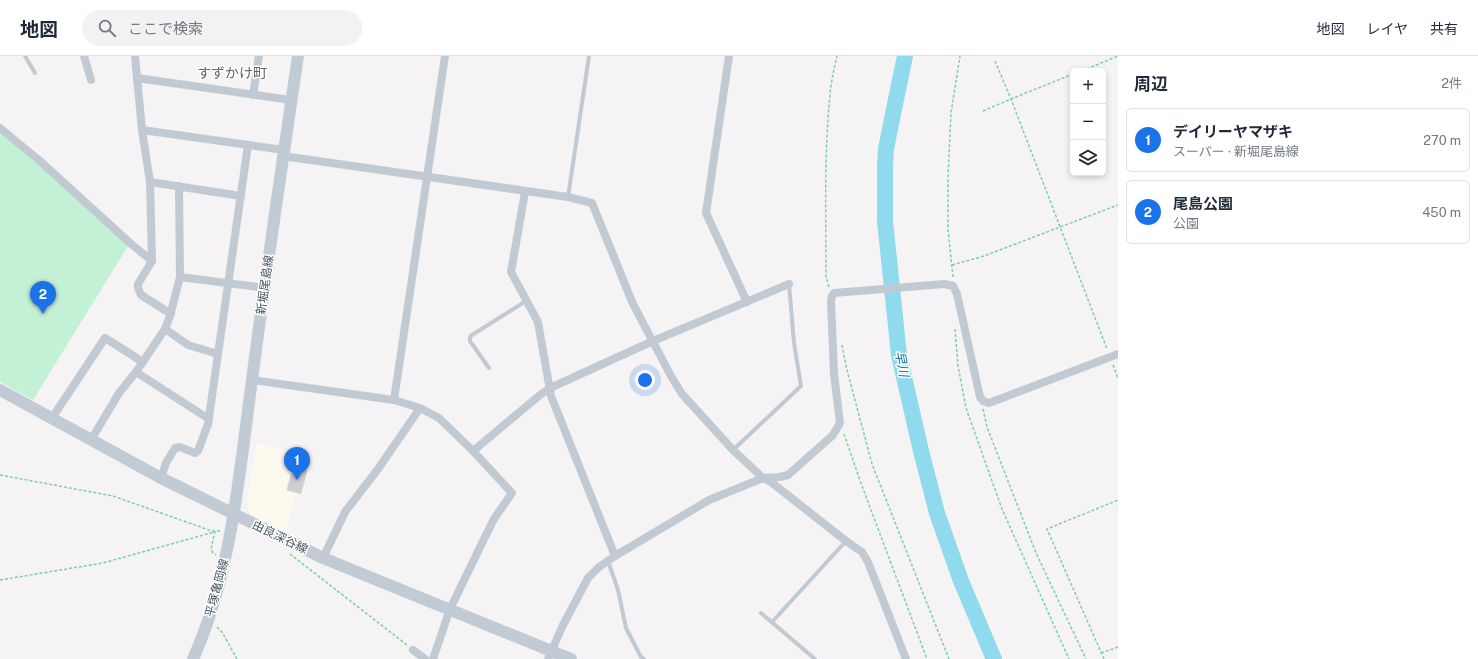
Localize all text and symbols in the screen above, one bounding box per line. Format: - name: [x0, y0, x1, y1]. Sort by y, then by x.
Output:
- search box: [82, 10, 362, 46]
- icon: search: [96, 17, 118, 39]
- text: 地図: [20, 18, 58, 40]
- text: ここで検索: [128, 20, 203, 37]
- text: 地図: [1316, 21, 1344, 37]
- text: レイヤ: [1366, 21, 1408, 37]
- text: 共有: [1430, 21, 1458, 37]
- district label: すずかけ町: [197, 65, 267, 81]
- map controls: [1070, 68, 1106, 176]
- button: +: [1070, 68, 1106, 104]
- text: 周辺: [1134, 74, 1168, 94]
- text: 2件: [1441, 76, 1462, 91]
- button: −: [1070, 104, 1106, 140]
- text: デイリーヤマザキ: [1173, 123, 1293, 140]
- text: 1: [1145, 133, 1151, 148]
- text: 270 m: [1423, 133, 1461, 148]
- button: layers: [1070, 140, 1106, 176]
- text: スーパー · 新堀尾島線: [1173, 144, 1299, 159]
- text: 尾島公園: [1173, 195, 1233, 212]
- text: 2: [1144, 205, 1152, 220]
- text: 450 m: [1422, 205, 1461, 220]
- text: 公園: [1173, 216, 1199, 231]
- street label: 新堀尾島線: [254, 254, 276, 316]
- pin: 2: [30, 281, 56, 314]
- water label: 早川: [892, 350, 912, 380]
- your location: [635, 370, 655, 390]
- pin: 1: [284, 447, 310, 480]
- street label: 由良深谷線: [250, 518, 310, 556]
- street label: 平塚亀岡線: [202, 557, 232, 619]

